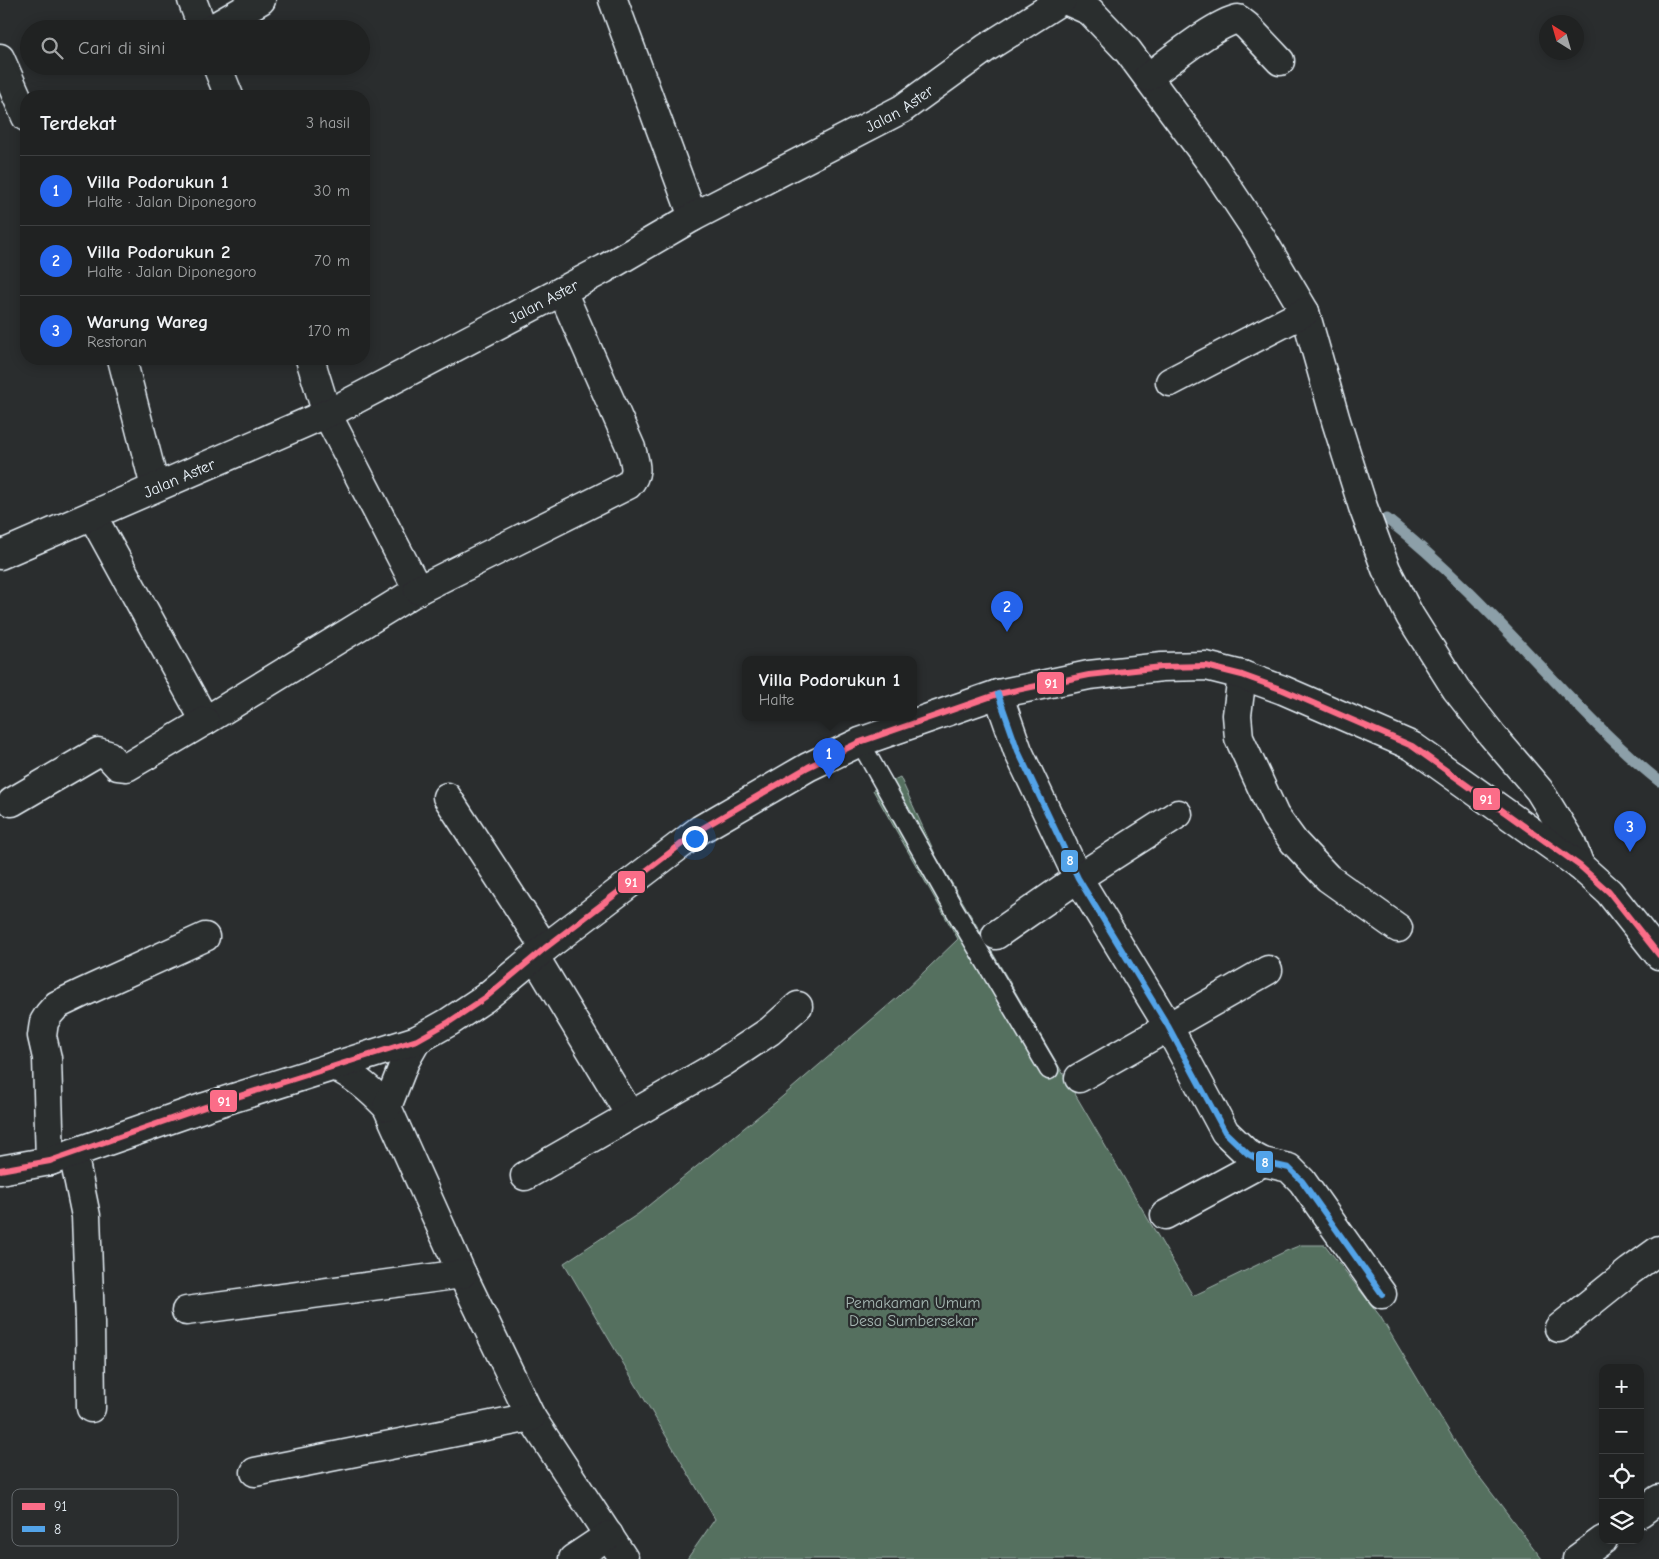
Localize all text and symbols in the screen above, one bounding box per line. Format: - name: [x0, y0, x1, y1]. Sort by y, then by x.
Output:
- north arrow: [1539, 15, 1584, 60]
- search box: [20, 20, 370, 75]
- icon: search: [38, 34, 66, 62]
- text: Cari di sini: [78, 37, 165, 59]
- street label: Jalan Aster: [863, 81, 937, 136]
- text: Terdekat: [40, 111, 116, 135]
- text: 3 hasil: [306, 114, 350, 132]
- text: Villa Podorukun 1: [87, 171, 228, 193]
- text: 1: [53, 182, 59, 200]
- text: 30 m: [314, 182, 350, 200]
- text: Halte · Jalan Diponegoro: [87, 193, 257, 211]
- text: Villa Podorukun 2: [87, 241, 230, 263]
- text: 2: [52, 252, 60, 270]
- text: 70 m: [314, 252, 350, 270]
- text: Halte · Jalan Diponegoro: [87, 263, 257, 281]
- street label: Jalan Aster: [506, 276, 582, 327]
- text: Warung Wareg: [87, 311, 208, 333]
- text: 3: [52, 322, 60, 340]
- text: 170 m: [308, 322, 350, 340]
- text: Restoran: [87, 333, 147, 351]
- street label: Jalan Aster: [141, 455, 218, 502]
- pin: 2: [991, 591, 1023, 632]
- popup: [742, 656, 917, 721]
- text: Villa Podorukun 1: [759, 669, 900, 691]
- line badge: 91: [1036, 671, 1065, 695]
- text: 91: [1045, 675, 1057, 692]
- text: Halte: [759, 691, 794, 709]
- pin: 1: [813, 738, 845, 779]
- line badge: 91: [1472, 787, 1501, 811]
- text: 91: [1480, 791, 1492, 808]
- pin: 3: [1614, 811, 1646, 852]
- your location: [682, 826, 708, 852]
- line badge: 8: [1060, 849, 1079, 873]
- text: 8: [1066, 852, 1074, 869]
- line badge: 91: [617, 870, 646, 894]
- text: 91: [625, 874, 637, 891]
- line badge: 91: [209, 1089, 238, 1113]
- text: 91: [218, 1093, 230, 1110]
- line badge: 8: [1255, 1150, 1274, 1174]
- text: 8: [1261, 1154, 1269, 1171]
- park label: Pemakaman Umum Desa Sumbersekar: [846, 1294, 980, 1330]
- map controls: [1599, 1364, 1644, 1544]
- button: +: [1599, 1364, 1644, 1409]
- button: −: [1599, 1409, 1644, 1454]
- button: locate: [1599, 1454, 1644, 1499]
- legend: [12, 1489, 178, 1546]
- text: 91: [54, 1498, 67, 1515]
- button: layers: [1599, 1499, 1644, 1544]
- text: 8: [54, 1521, 61, 1538]

